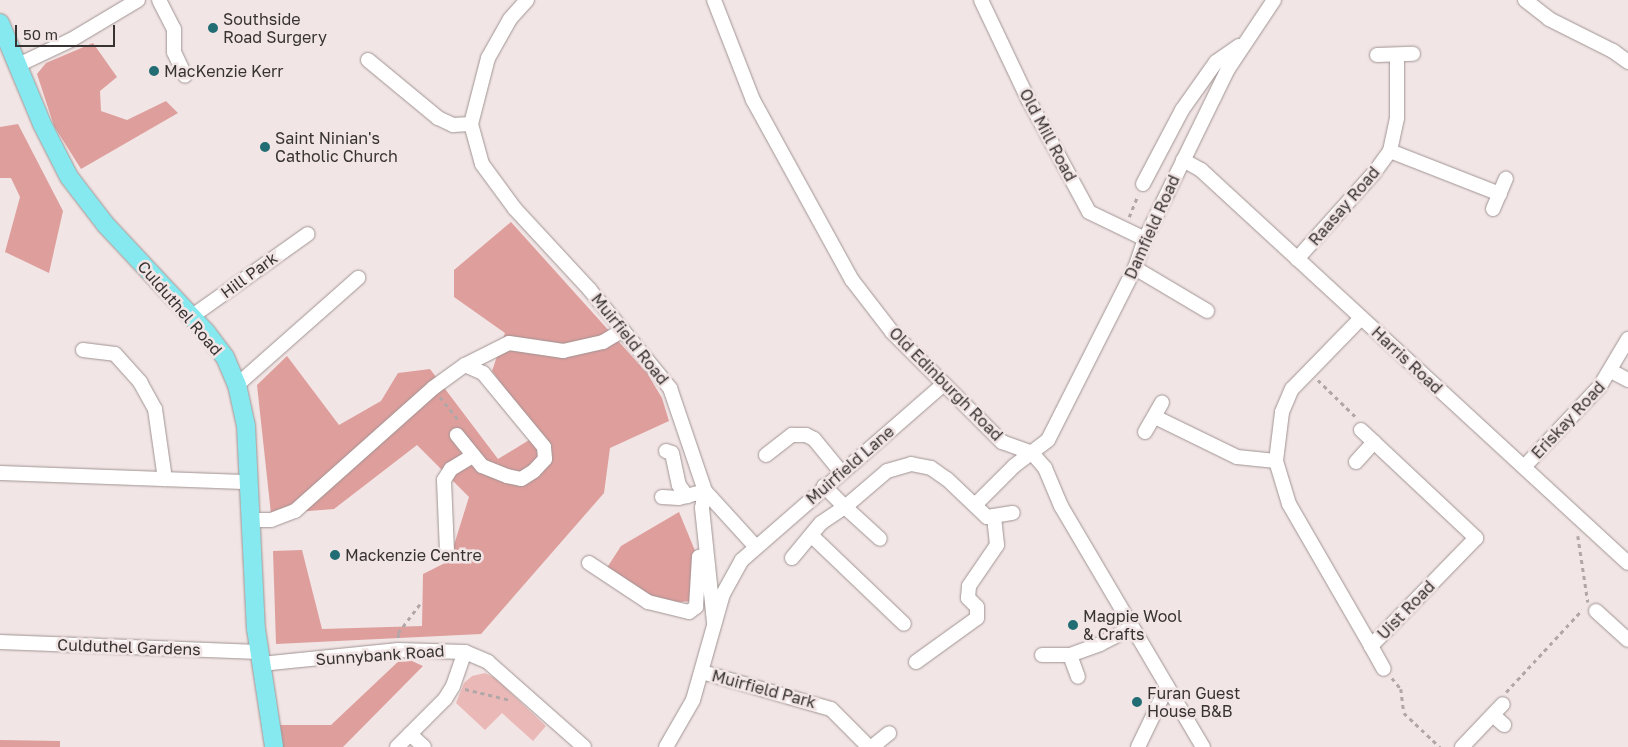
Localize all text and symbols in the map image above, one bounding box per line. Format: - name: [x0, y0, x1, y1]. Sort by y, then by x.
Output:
- place label: Southside Road Surgery: [223, 9, 327, 47]
- scale bar: [18, 15, 118, 47]
- marker: Southside Road Surgery: [207, 22, 219, 34]
- text: 50 m: [23, 25, 58, 43]
- place label: MacKenzie Kerr: [164, 61, 284, 81]
- marker: MacKenzie Kerr: [148, 65, 160, 77]
- street label: Old Mill Road: [1016, 85, 1080, 185]
- place label: Saint Ninian's Catholic Church: [275, 128, 398, 166]
- marker: Saint Ninian's Catholic Church: [259, 141, 271, 153]
- street label: Raasay Road: [1305, 163, 1383, 249]
- street label: Damfield Road: [1120, 172, 1184, 282]
- street label: Hill Park: [217, 248, 281, 302]
- street label: Culduthel Road: [134, 257, 226, 359]
- street label: Muirfield Road: [587, 290, 673, 388]
- street label: Harris Road: [1368, 322, 1446, 398]
- street label: Old Edinburgh Road: [885, 323, 1007, 445]
- street label: Eriskay Road: [1527, 377, 1609, 463]
- street label: Muirfield Lane: [802, 422, 898, 508]
- place label: Mackenzie Centre: [345, 545, 482, 565]
- marker: Mackenzie Centre: [329, 549, 341, 561]
- street label: Uist Road: [1373, 577, 1439, 643]
- place label: Magpie Wool & Crafts: [1083, 606, 1182, 644]
- marker: Magpie Wool & Crafts: [1067, 619, 1079, 631]
- street label: Culduthel Gardens: [57, 635, 201, 659]
- street label: Sunnybank Road: [315, 641, 445, 669]
- street label: Muirfield Park: [710, 666, 818, 712]
- place label: Furan Guest House B&B: [1147, 683, 1240, 721]
- marker: Furan Guest House B&B: [1131, 696, 1143, 708]

